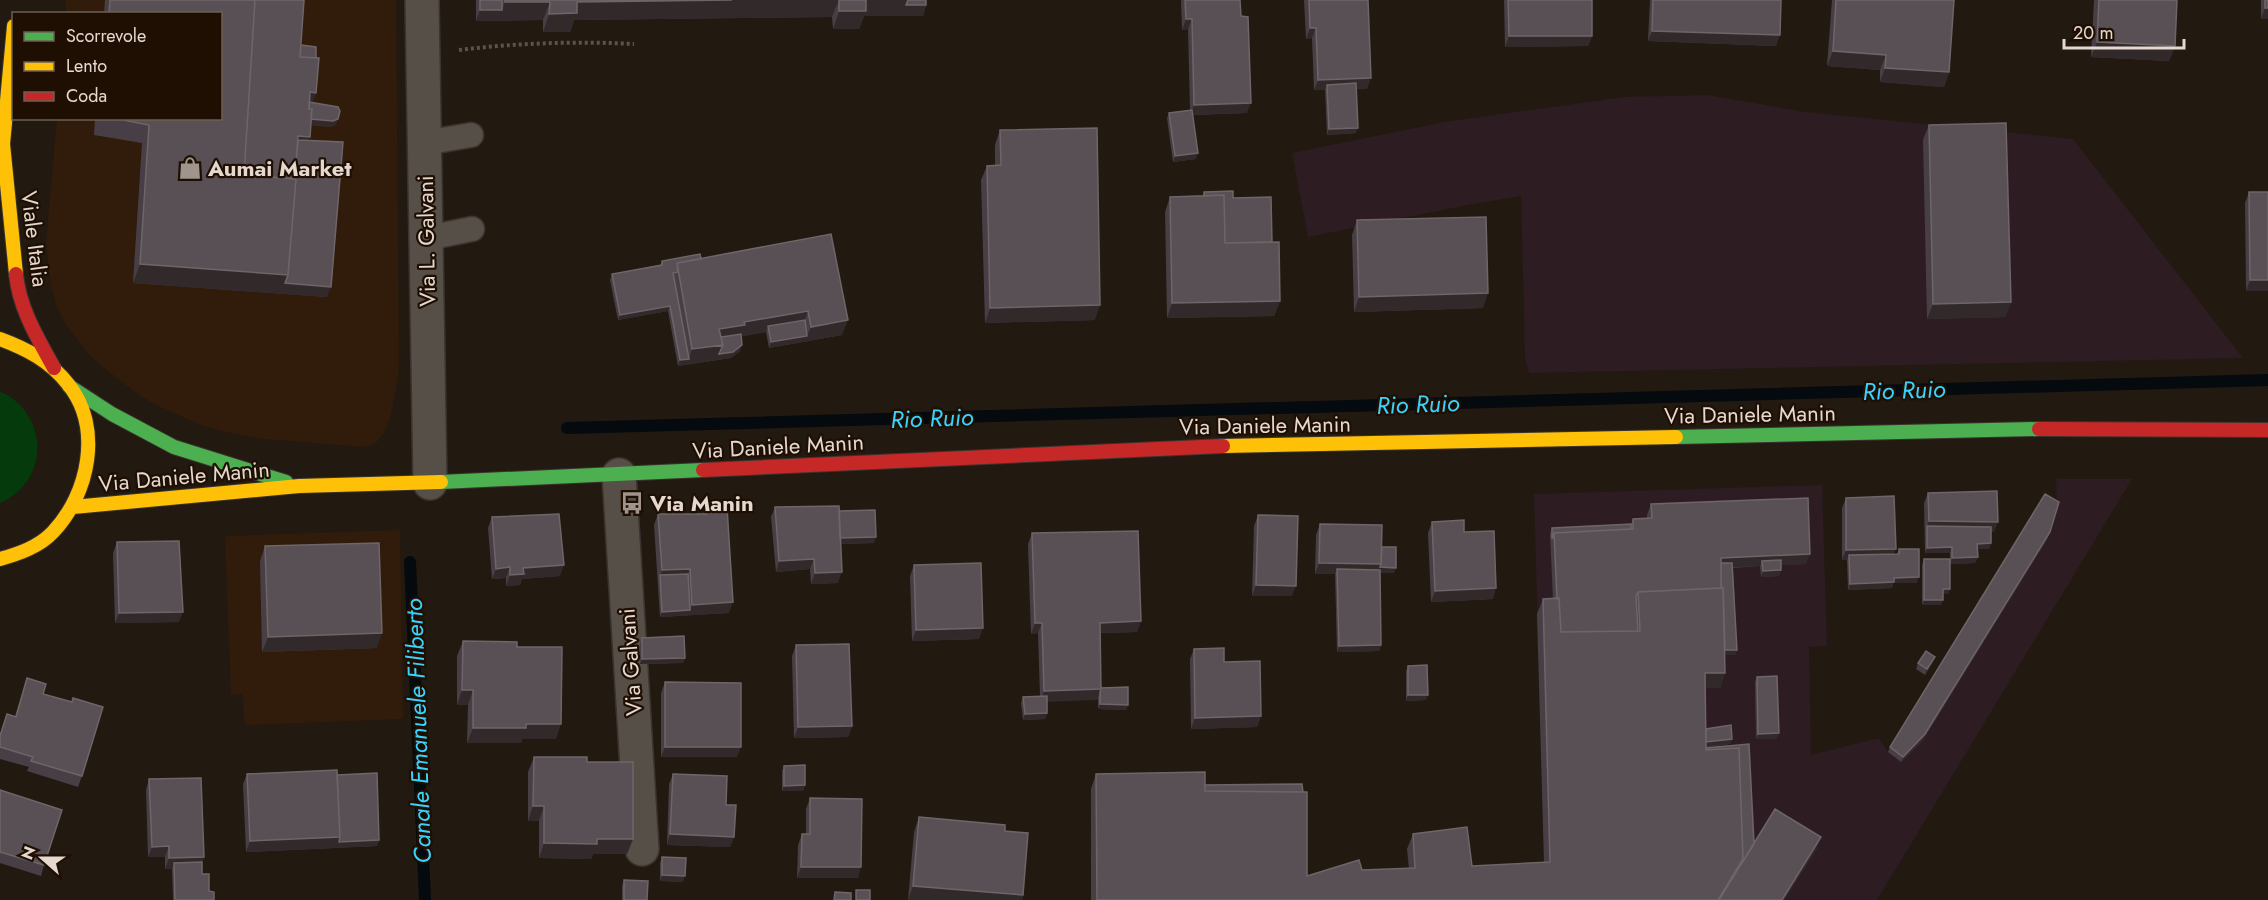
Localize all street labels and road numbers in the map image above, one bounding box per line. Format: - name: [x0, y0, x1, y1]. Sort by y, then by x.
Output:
- street label: Via L. Galvani: [409, 175, 443, 307]
- street label: Viale Italia: [13, 189, 57, 289]
- street label: Via Daniele Manin: [1664, 397, 1836, 431]
- street label: Via Daniele Manin: [1179, 408, 1351, 442]
- street label: Via Daniele Manin: [691, 426, 865, 466]
- street label: Via Daniele Manin: [97, 453, 271, 499]
- street label: Via Galvani: [610, 607, 650, 717]

